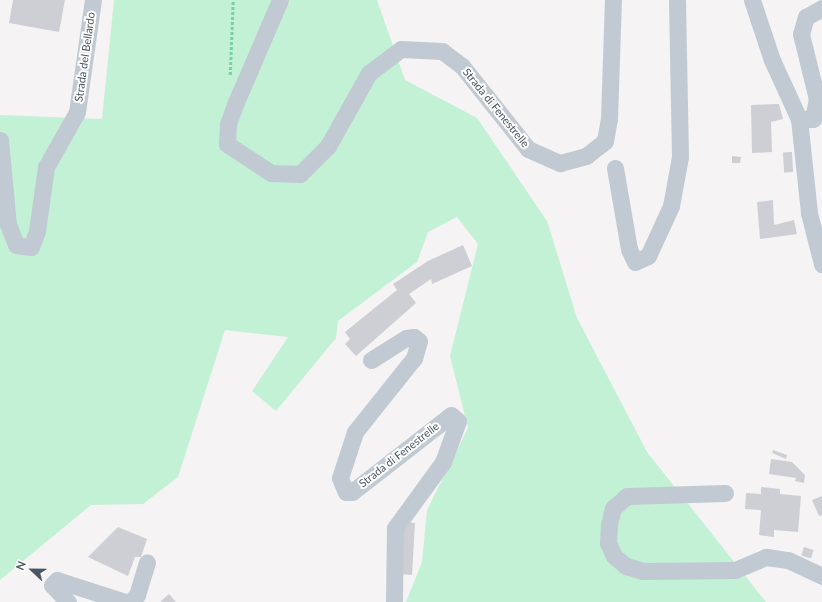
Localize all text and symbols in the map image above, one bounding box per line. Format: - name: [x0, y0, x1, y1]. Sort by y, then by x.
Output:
- street label: Strada del Bellardo: [72, 11, 98, 103]
- street label: Strada di Fenestrelle: [460, 66, 532, 150]
- street label: Strada di Fenestrelle: [356, 420, 442, 490]
- north arrow: [12, 550, 52, 590]
- text: N: [13, 559, 28, 572]

